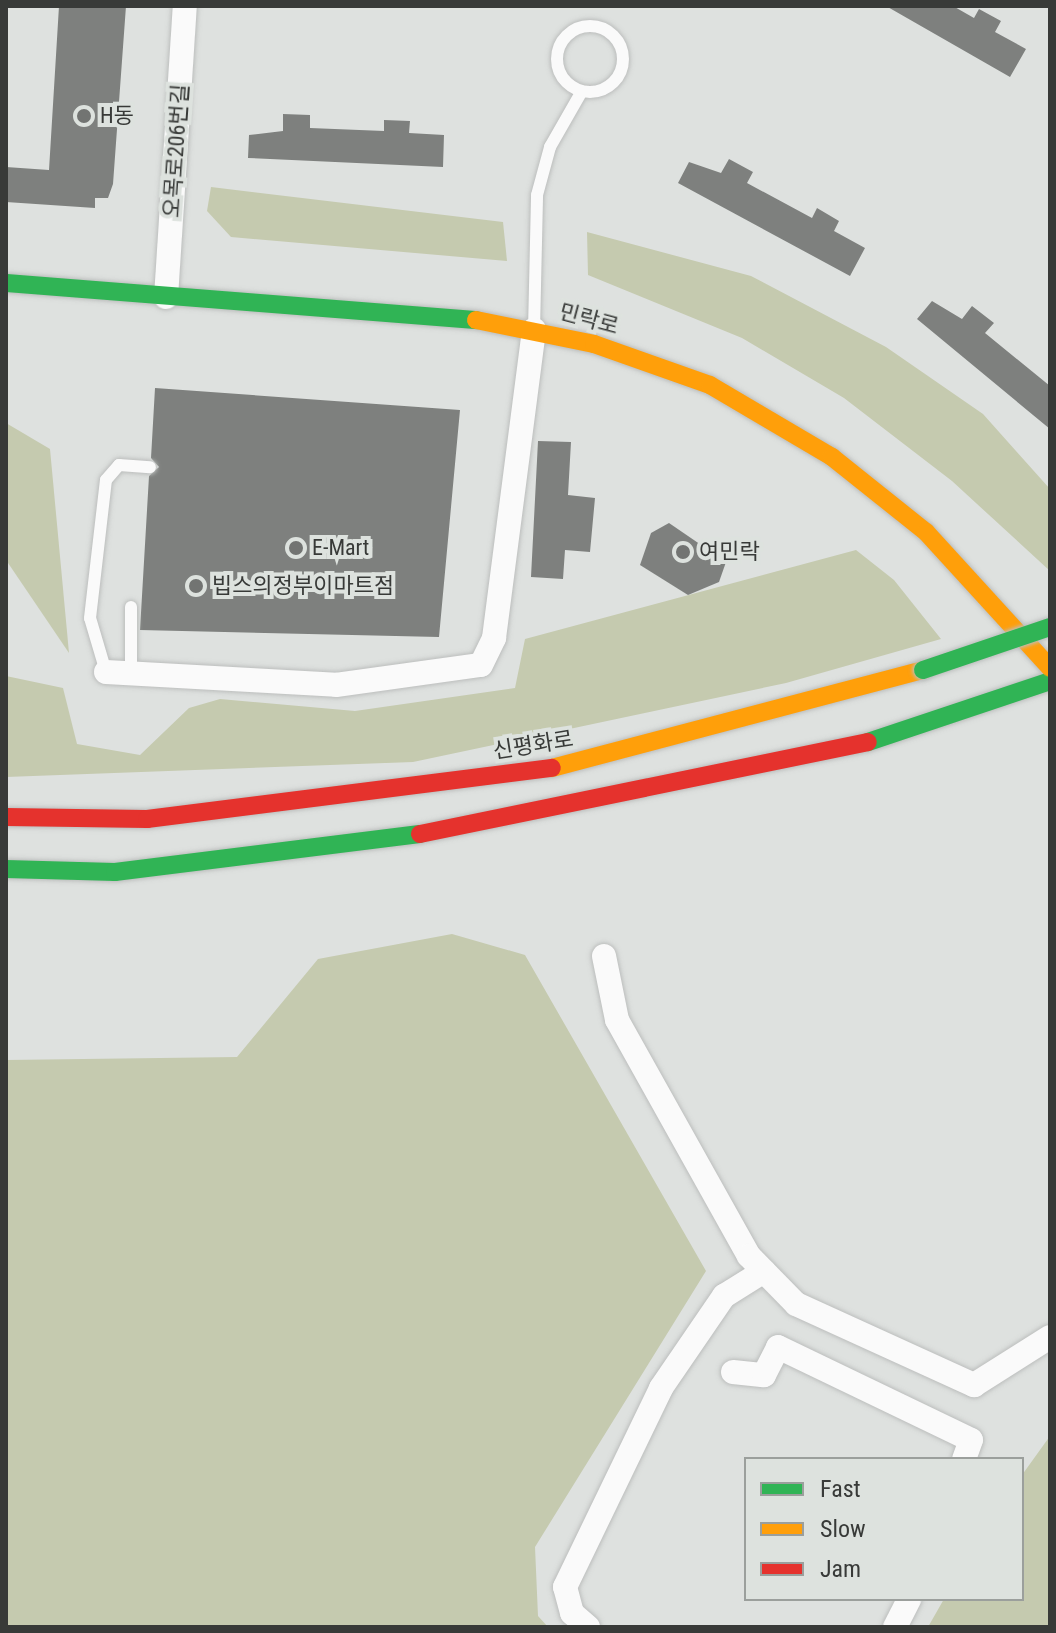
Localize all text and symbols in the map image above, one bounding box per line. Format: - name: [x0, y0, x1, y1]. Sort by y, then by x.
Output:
- street label: 오목로206번길: [158, 83, 194, 219]
- place label: H동: [100, 103, 134, 129]
- marker: H동: [75, 107, 93, 125]
- street label: 민락로: [556, 298, 622, 340]
- place label: E-Mart: [312, 535, 369, 561]
- marker: E-Mart: [287, 539, 305, 557]
- place label: 여민락: [699, 539, 760, 565]
- marker: 여민락: [674, 543, 692, 561]
- place label: 빕스의정부이마트점: [212, 573, 394, 599]
- marker: 빕스의정부이마트점: [187, 577, 205, 595]
- street label: 신평화로: [491, 726, 575, 764]
- legend: [744, 1457, 1024, 1601]
- text: Fast: [820, 1475, 861, 1503]
- text: Slow: [820, 1515, 866, 1543]
- text: Jam: [820, 1555, 861, 1583]

